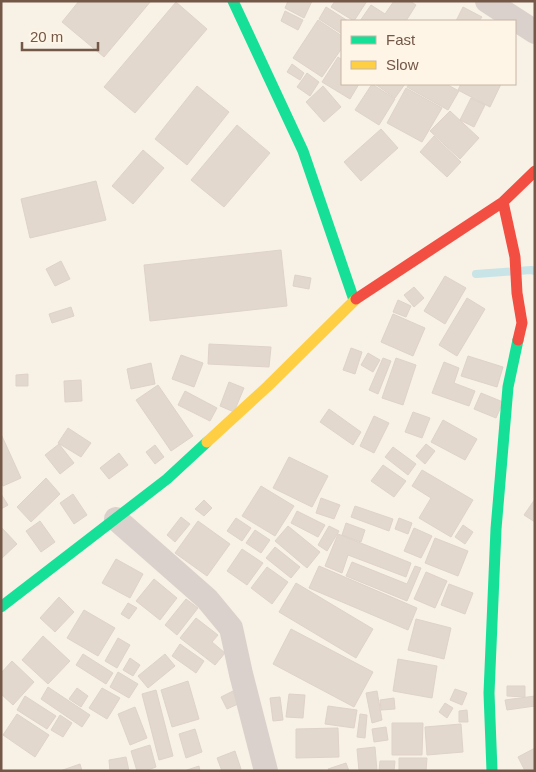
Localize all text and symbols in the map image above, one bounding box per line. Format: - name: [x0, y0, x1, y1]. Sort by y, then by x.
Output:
- scale bar: [22, 20, 99, 52]
- legend: [341, 20, 516, 85]
- text: 20 m: [30, 28, 63, 45]
- text: Fast: [386, 31, 416, 48]
- text: Slow: [386, 56, 419, 73]

